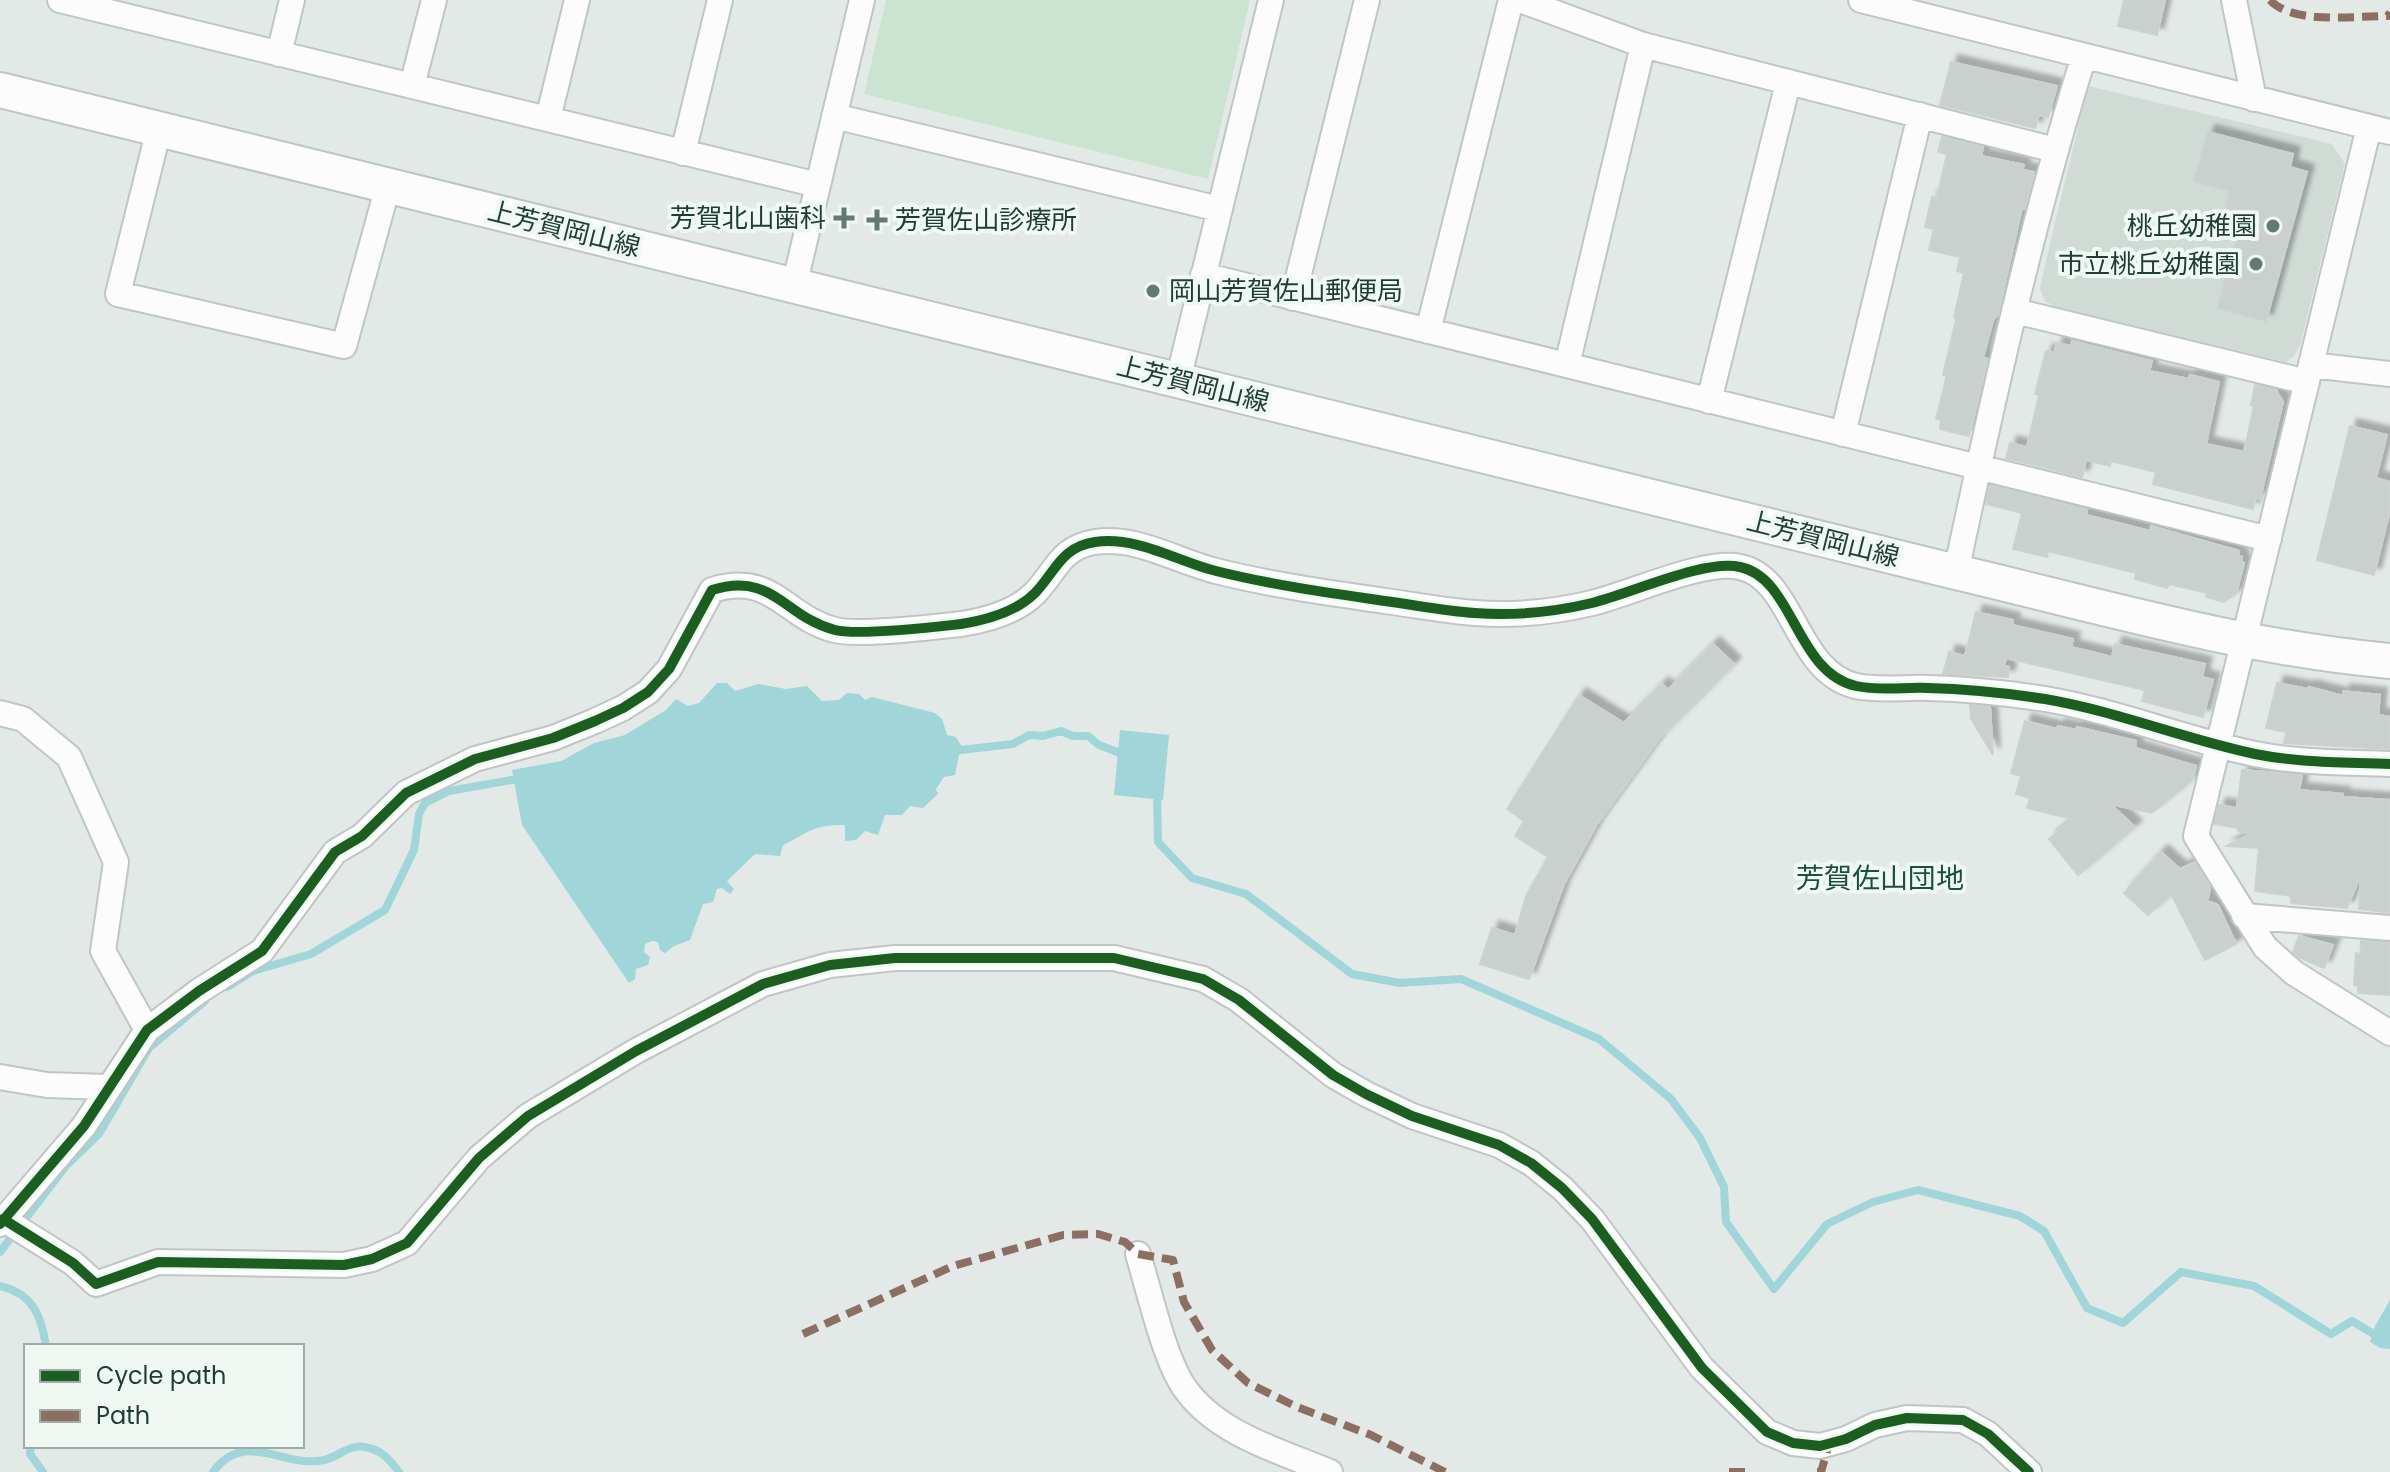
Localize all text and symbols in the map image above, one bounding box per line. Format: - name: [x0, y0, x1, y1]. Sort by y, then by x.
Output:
- street label: 上芳賀岡山線: [484, 193, 644, 265]
- place label: 芳賀北山歯科: [670, 200, 826, 236]
- place label: 芳賀佐山診療所: [895, 202, 1077, 238]
- marker: 芳賀北山歯科: [833, 207, 855, 229]
- place label: 桃丘幼稚園: [2127, 208, 2257, 244]
- marker: 芳賀佐山診療所: [866, 209, 888, 231]
- marker: 桃丘幼稚園: [2264, 217, 2282, 235]
- place label: 市立桃丘幼稚園: [2058, 246, 2240, 282]
- marker: 市立桃丘幼稚園: [2247, 255, 2265, 273]
- place label: 岡山芳賀佐山郵便局: [1169, 273, 1403, 309]
- marker: 岡山芳賀佐山郵便局: [1144, 282, 1162, 300]
- street label: 上芳賀岡山線: [1113, 348, 1273, 420]
- street label: 上芳賀岡山線: [1743, 503, 1903, 575]
- district label: 芳賀佐山団地: [1796, 859, 1964, 898]
- legend: [24, 1344, 304, 1448]
- text: Cycle path: [96, 1359, 226, 1392]
- text: Path: [96, 1399, 150, 1432]

